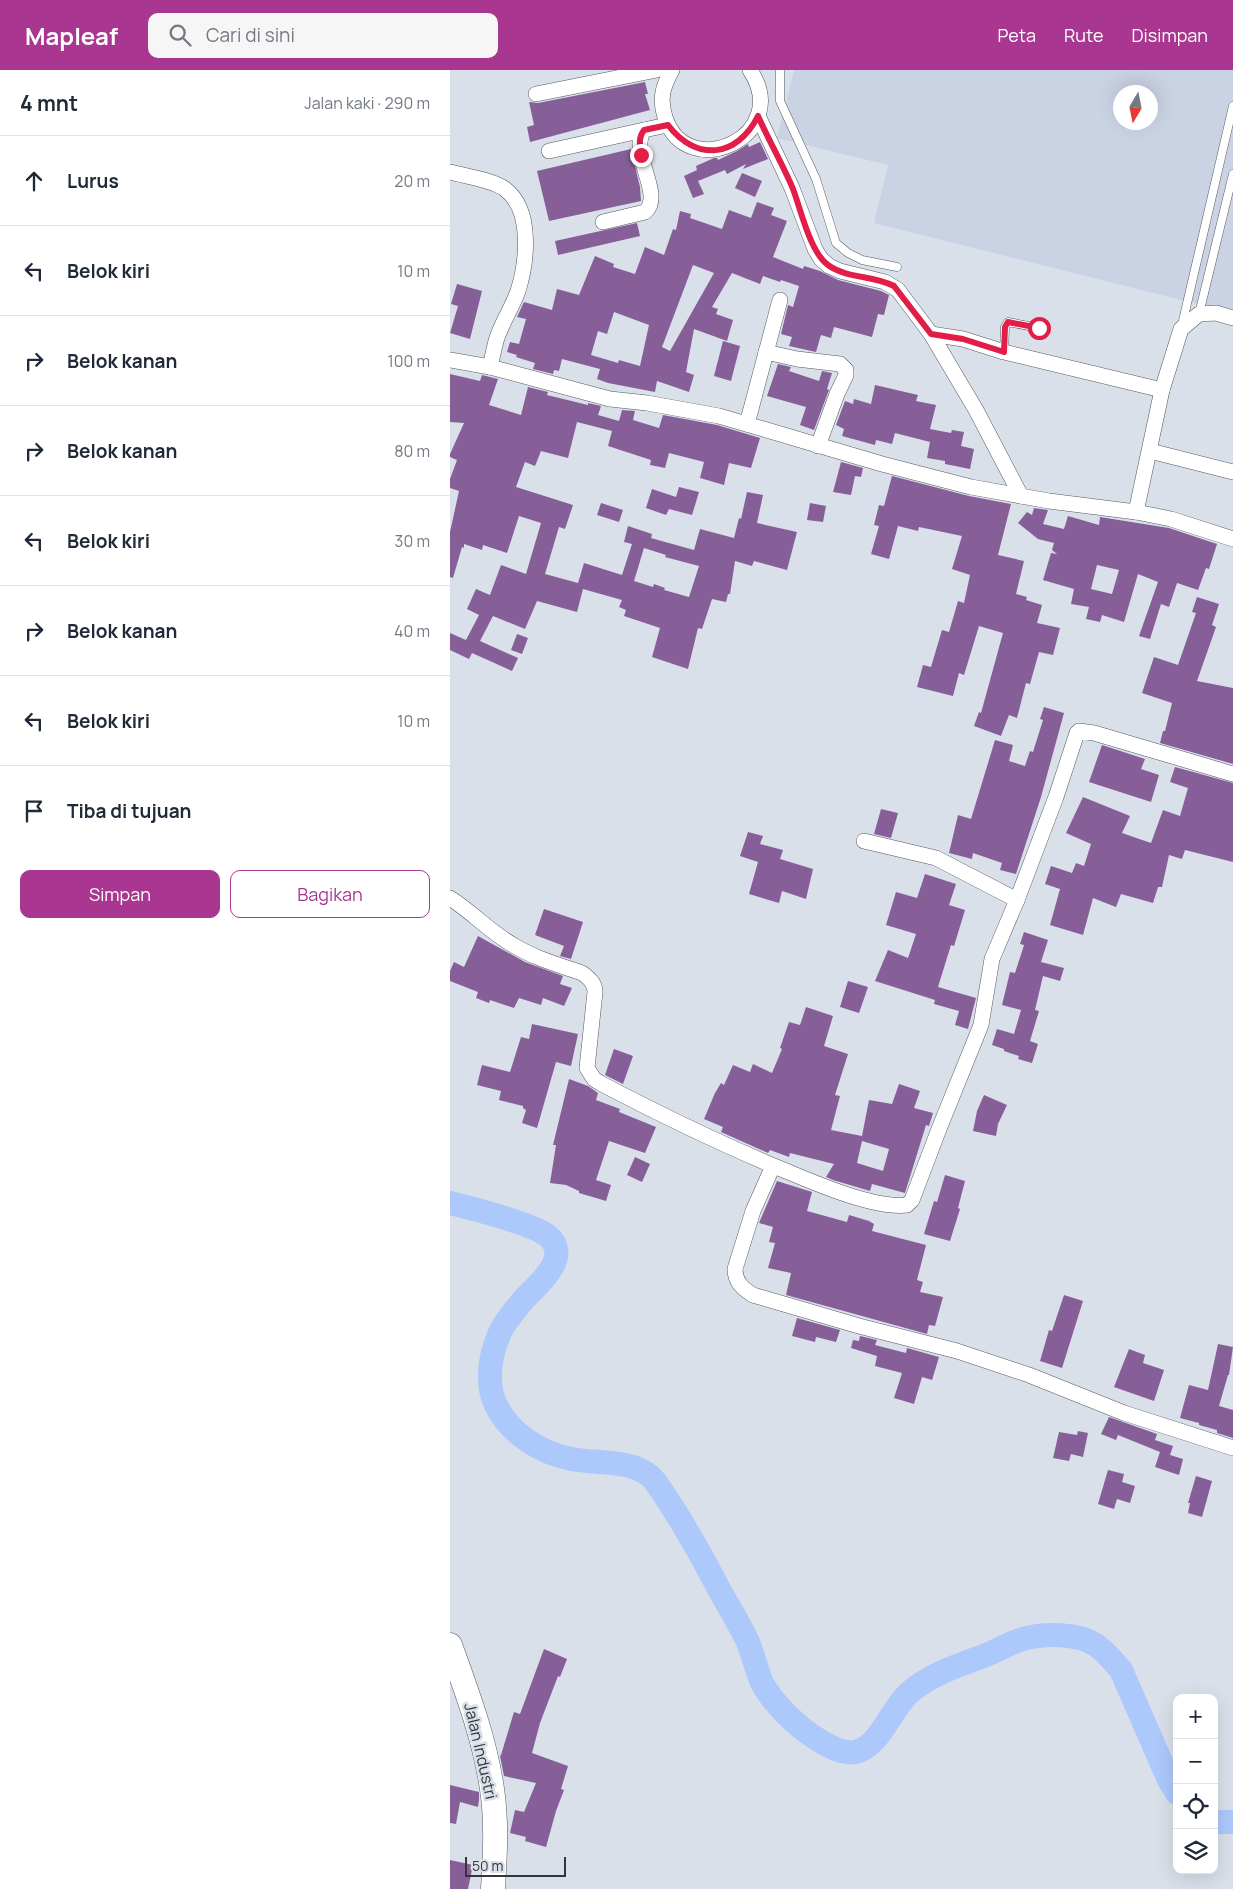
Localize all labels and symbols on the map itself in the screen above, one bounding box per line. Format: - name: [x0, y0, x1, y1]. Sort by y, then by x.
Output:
- north arrow: [1113, 85, 1158, 130]
- route end: [630, 144, 653, 167]
- route start: [1028, 317, 1051, 340]
- street label: Jalan Industri: [459, 1701, 503, 1801]
- scale bar: [465, 1854, 566, 1877]

